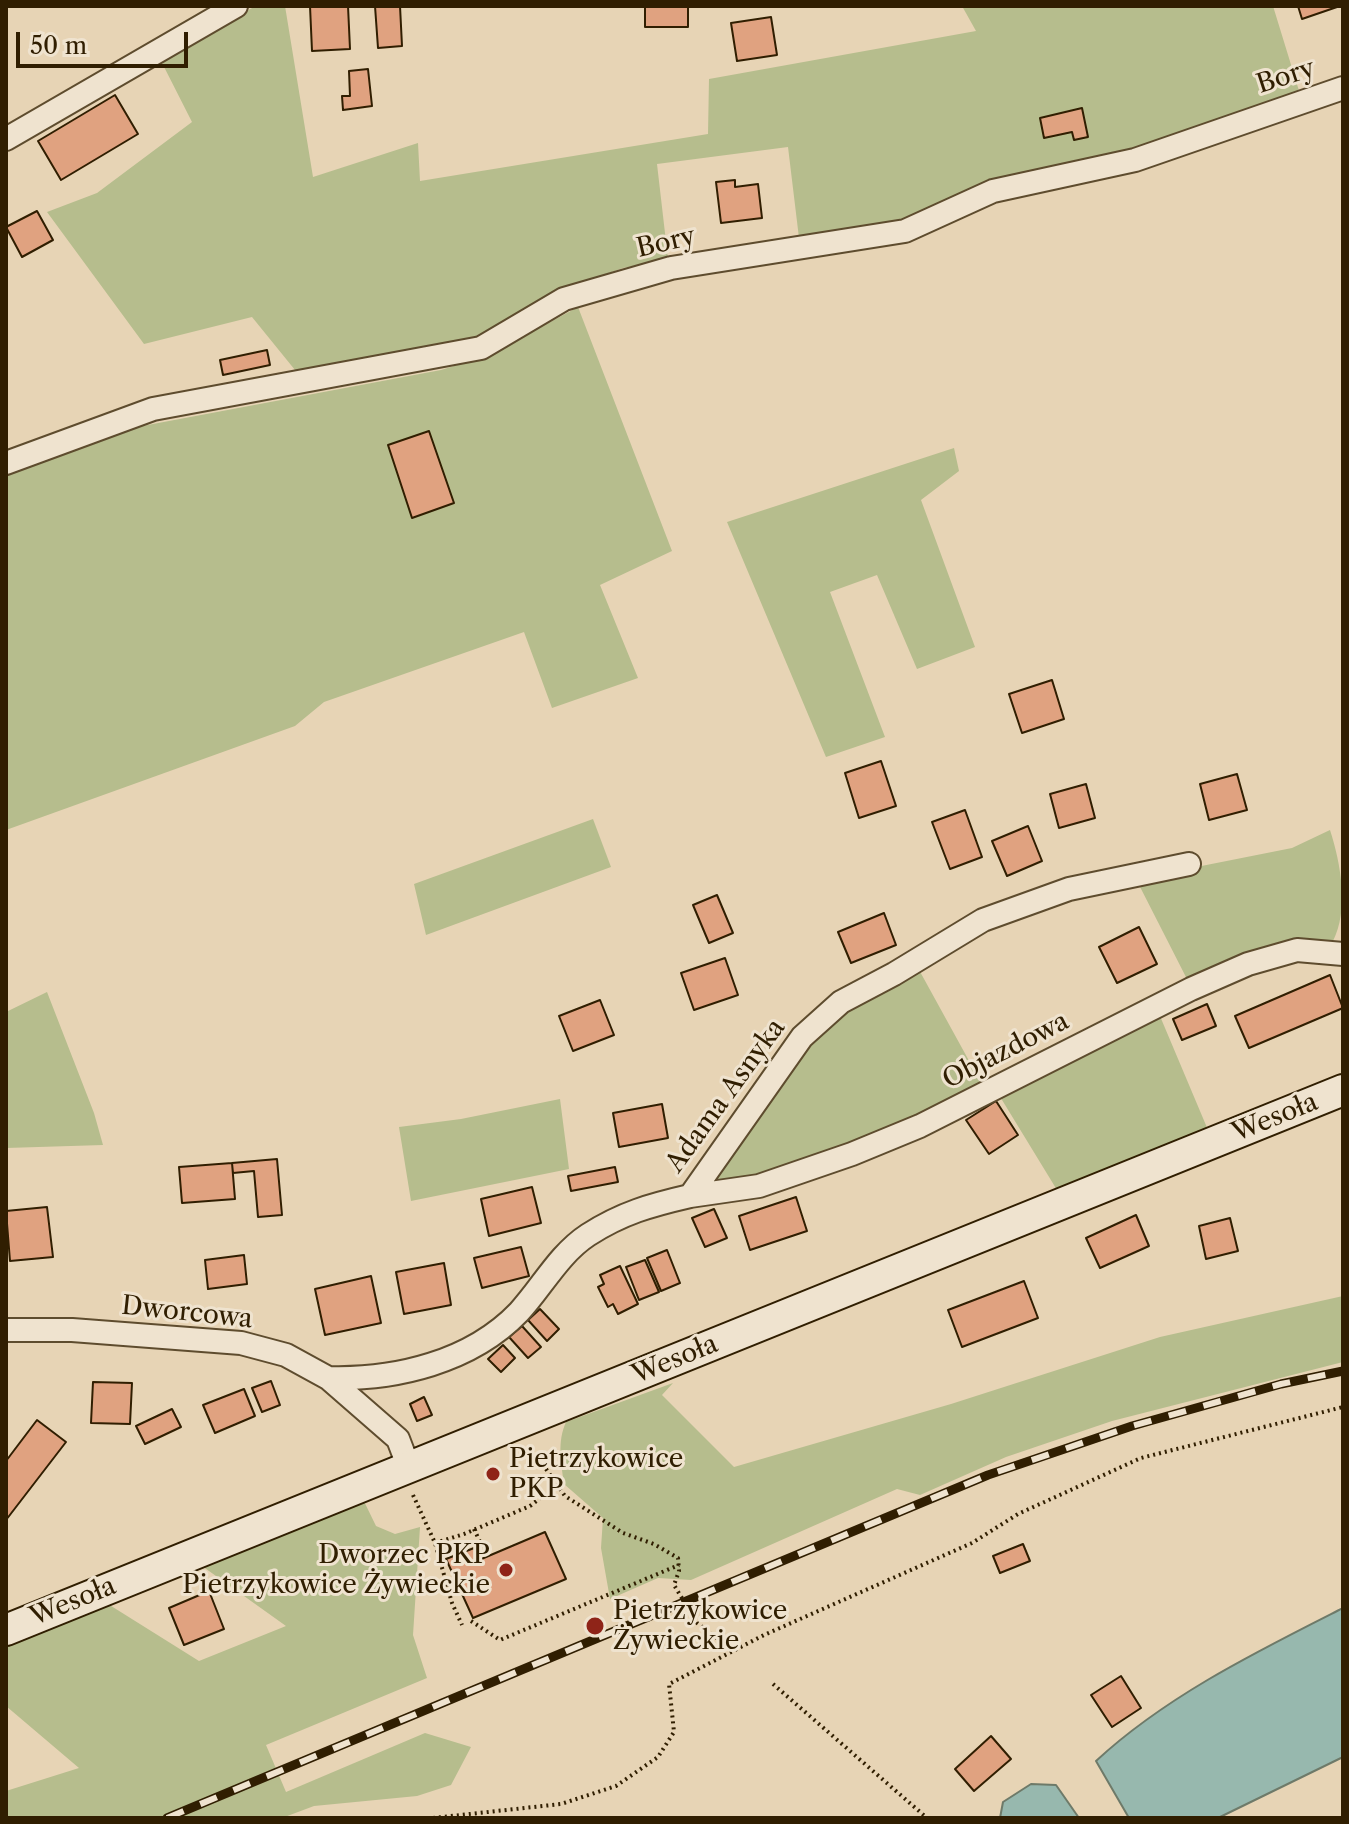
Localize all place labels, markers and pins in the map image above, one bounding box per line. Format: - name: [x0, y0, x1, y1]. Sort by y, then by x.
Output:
- place label: Pietrzykowice PKP: [509, 1443, 683, 1504]
- marker: Pietrzykowice PKP: [484, 1465, 502, 1483]
- place label: Dworzec PKP Pietrzykowice Żywieckie: [182, 1539, 490, 1600]
- marker: Dworzec PKP Pietrzykowice Żywieckie: [497, 1561, 515, 1579]
- place label: Pietrzykowice Żywieckie: [613, 1595, 787, 1656]
- marker: Pietrzykowice Żywieckie: [584, 1615, 606, 1637]

